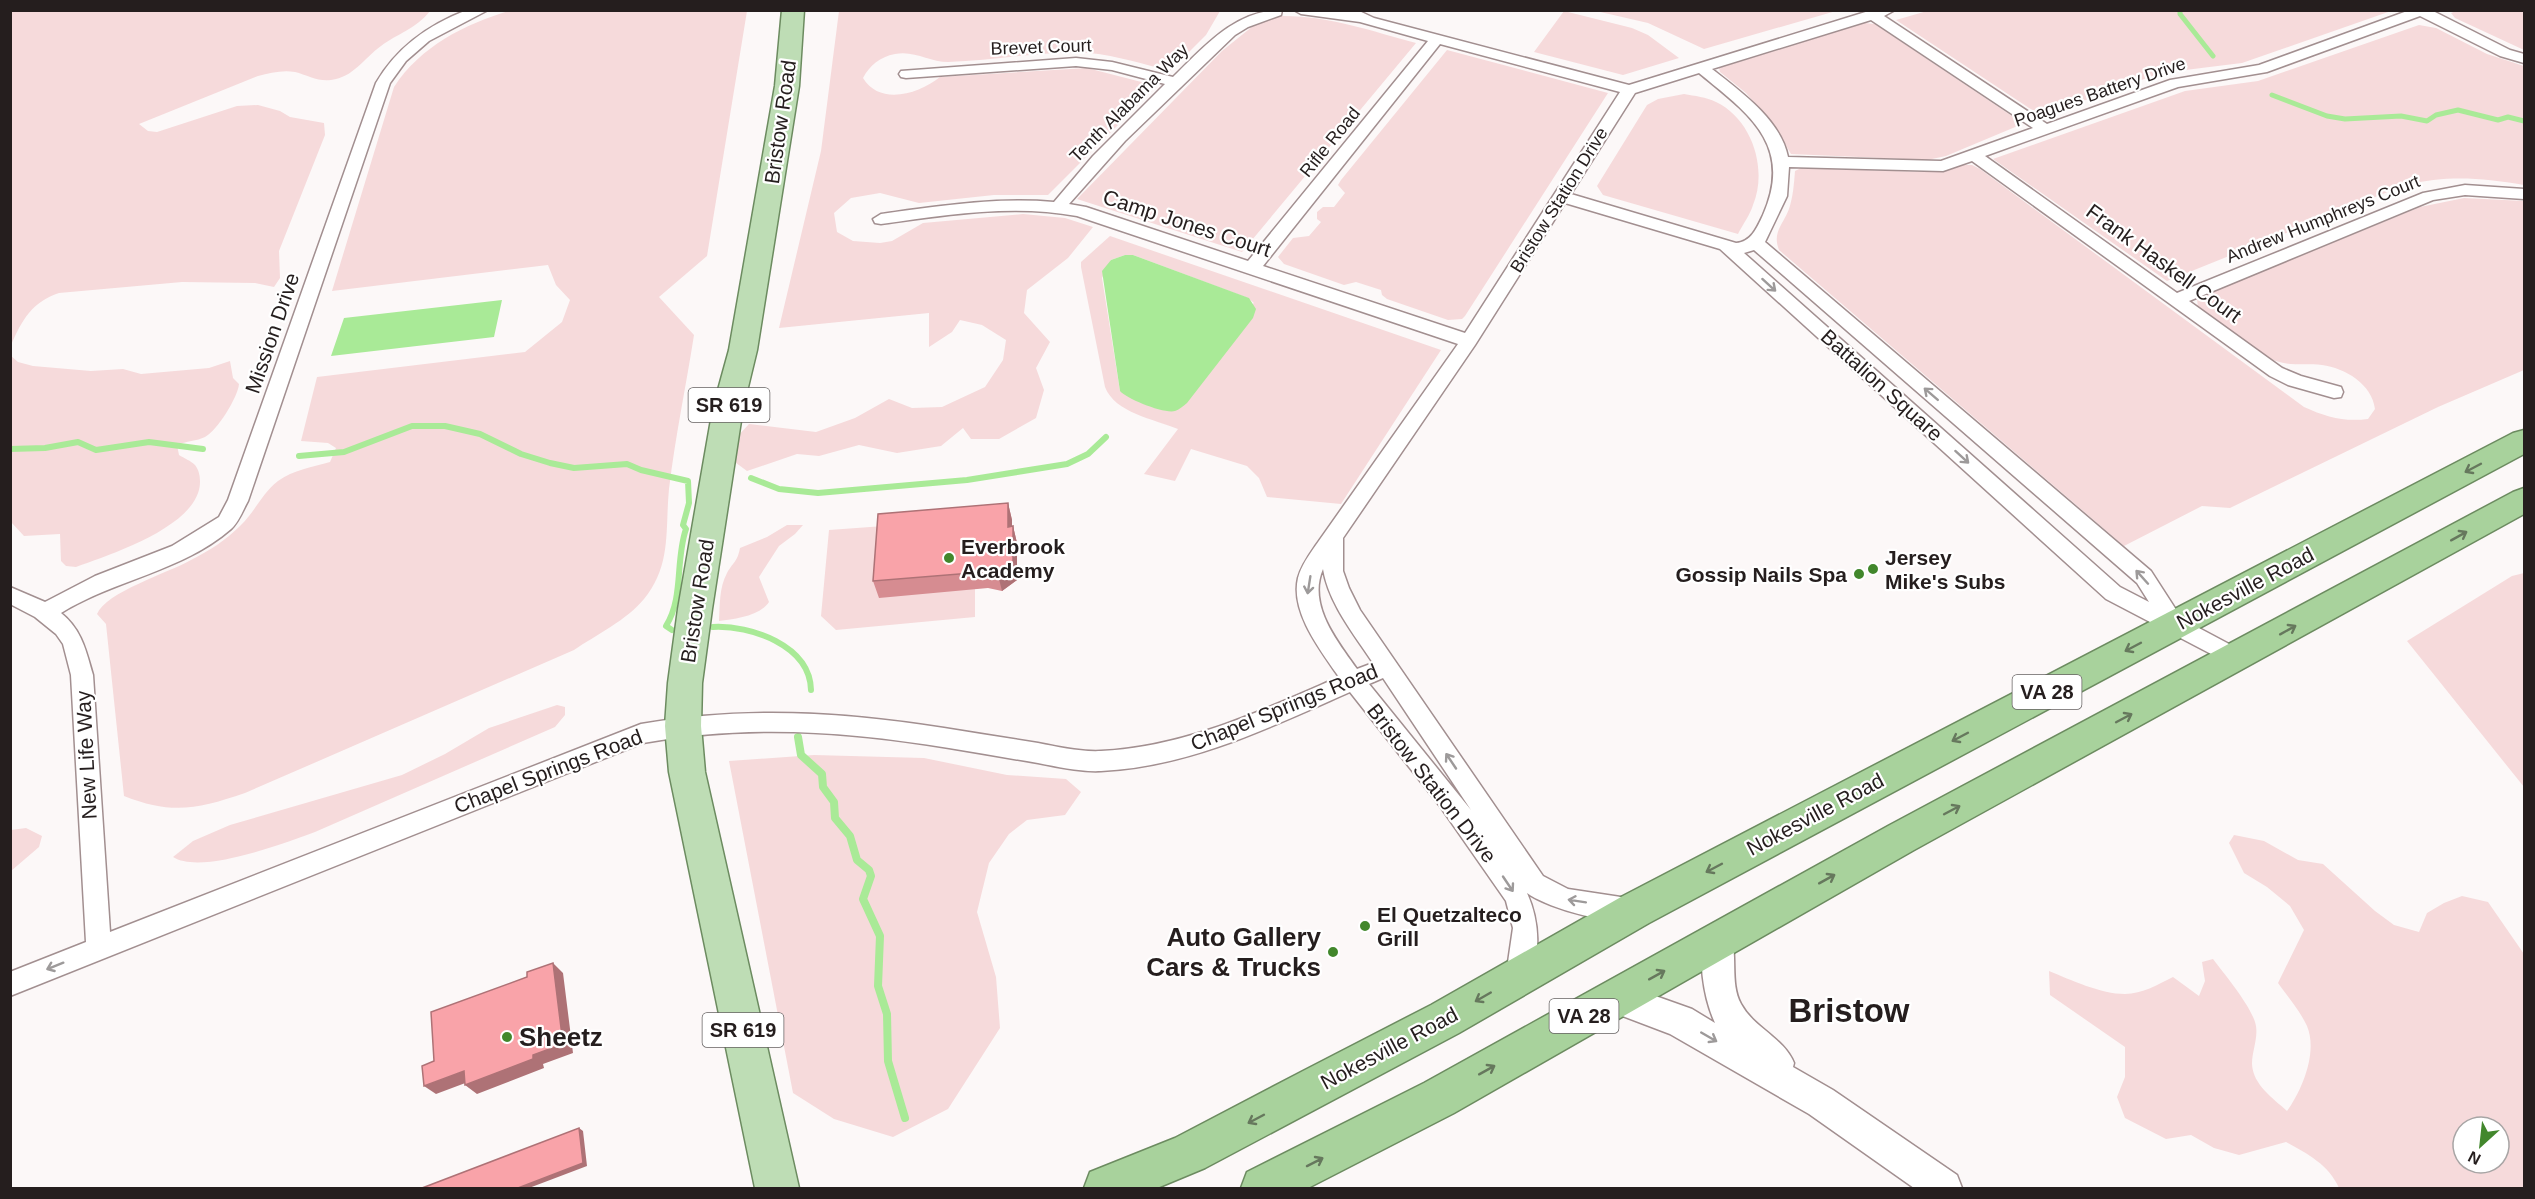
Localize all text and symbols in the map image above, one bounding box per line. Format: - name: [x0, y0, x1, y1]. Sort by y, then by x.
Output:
- street label: Brevet Court: [990, 35, 1092, 59]
- street label: Tenth Alabama Way: [1066, 40, 1192, 166]
- street label: Poagues Battery Drive: [2012, 53, 2188, 131]
- street label: Bristow Road: [760, 59, 800, 185]
- street label: Rifle Road: [1296, 103, 1364, 181]
- street label: Bristow Station Drive: [1506, 124, 1612, 276]
- street label: Andrew Humphreys Court: [2223, 171, 2423, 267]
- street label: Camp Jones Court: [1100, 185, 1274, 261]
- street label: Frank Haskell Court: [2082, 199, 2246, 327]
- street label: Mission Drive: [241, 270, 303, 396]
- one-way arrow: [1762, 278, 1777, 292]
- street label: Battalion Square: [1817, 325, 1947, 445]
- one-way arrow: [1924, 387, 1939, 401]
- road number: SR 619: [688, 388, 770, 422]
- one-way arrow: [1954, 450, 1969, 464]
- one-way arrow: [2464, 463, 2482, 474]
- one-way arrow: [2449, 530, 2467, 541]
- place label: Everbrook Academy: [961, 535, 1065, 582]
- street label: Bristow Road: [676, 538, 718, 664]
- street label: Nokesville Road: [2173, 542, 2317, 634]
- place label: Jersey Mike's Subs: [1885, 546, 2006, 593]
- marker: Everbrook Academy: [942, 551, 956, 565]
- marker: Jersey Mike's Subs: [1866, 562, 1880, 576]
- place label: Gossip Nails Spa: [1675, 563, 1847, 586]
- marker: Gossip Nails Spa: [1852, 567, 1866, 581]
- one-way arrow: [2135, 570, 2149, 585]
- one-way arrow: [1304, 575, 1315, 595]
- one-way arrow: [2278, 624, 2296, 635]
- one-way arrow: [2125, 641, 2142, 653]
- street label: Chapel Springs Road: [1187, 659, 1381, 755]
- road number: VA 28: [2012, 675, 2082, 709]
- street label: New Life Way: [71, 690, 101, 820]
- street label: Bristow Station Drive: [1363, 699, 1501, 867]
- one-way arrow: [2115, 712, 2132, 724]
- street label: Chapel Springs Road: [451, 724, 645, 818]
- one-way arrow: [1952, 732, 1970, 744]
- one-way arrow: [1445, 753, 1458, 770]
- street label: Nokesville Road: [1743, 768, 1887, 860]
- one-way arrow: [1943, 804, 1961, 815]
- one-way arrow: [1705, 863, 1723, 874]
- one-way arrow: [1818, 873, 1835, 885]
- one-way arrow: [1502, 875, 1514, 891]
- one-way arrow: [1568, 895, 1588, 906]
- place label: El Quetzalteco Grill: [1377, 903, 1522, 950]
- marker: El Quetzalteco Grill: [1358, 919, 1372, 933]
- place label: Auto Gallery Cars & Trucks: [1146, 922, 1322, 982]
- marker: Auto Gallery Cars & Trucks: [1326, 945, 1340, 959]
- one-way arrow: [46, 961, 64, 972]
- one-way arrow: [1648, 969, 1665, 981]
- one-way arrow: [1475, 991, 1492, 1003]
- district label: Bristow: [1788, 992, 1910, 1029]
- road number: VA 28: [1550, 999, 1618, 1033]
- street label: Nokesville Road: [1317, 1002, 1461, 1094]
- road number: SR 619: [702, 1013, 783, 1047]
- place label: Sheetz: [519, 1022, 603, 1052]
- marker: Sheetz: [500, 1030, 514, 1044]
- one-way arrow: [1700, 1031, 1717, 1043]
- one-way arrow: [1479, 1064, 1496, 1076]
- one-way arrow: [1248, 1113, 1265, 1125]
- north arrow: [2451, 1115, 2511, 1175]
- text: N: [2465, 1148, 2483, 1168]
- one-way arrow: [1306, 1155, 1324, 1167]

